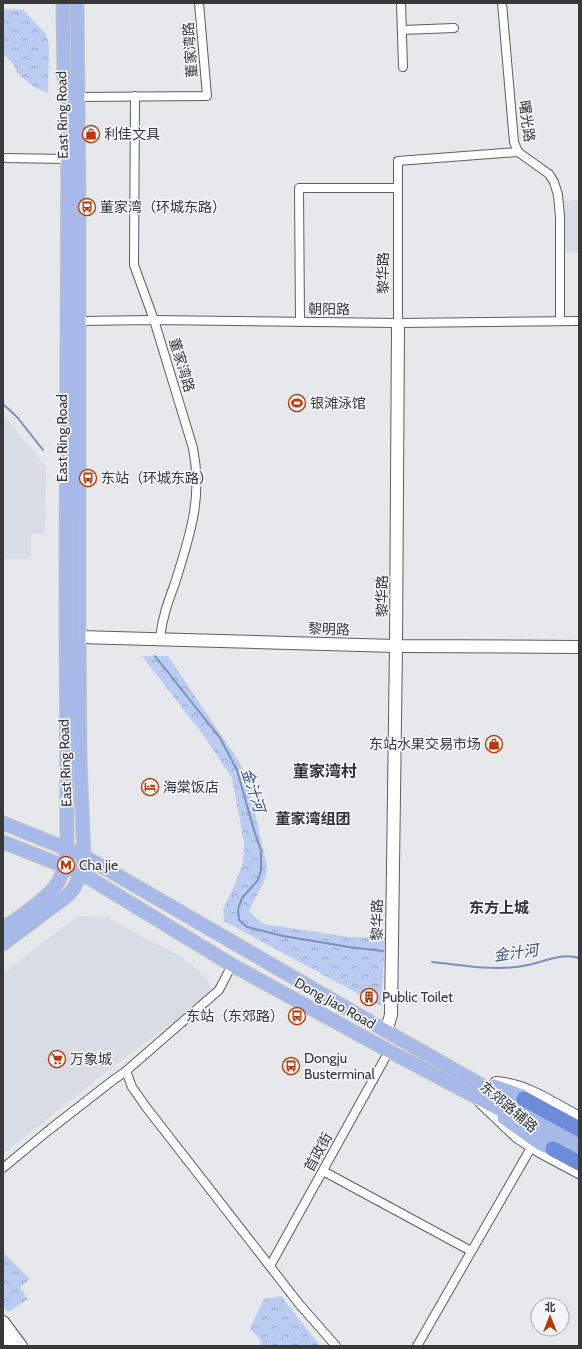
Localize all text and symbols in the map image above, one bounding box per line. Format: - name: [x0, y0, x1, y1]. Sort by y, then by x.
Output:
- street label: 董家湾路: [179, 21, 201, 79]
- street label: East Ring Road: [52, 71, 72, 159]
- street label: 曙光路: [515, 99, 539, 143]
- shop icon: 利佳文具: [81, 124, 101, 144]
- place label: 利佳文具: [104, 125, 160, 143]
- bus stop icon: 董家湾（环城东路）: [77, 197, 97, 217]
- place label: 董家湾（环城东路）: [100, 198, 226, 216]
- street label: 黎华路: [374, 252, 392, 294]
- street label: 朝阳路: [308, 300, 350, 318]
- street label: 董家湾路: [165, 336, 199, 394]
- sports icon: 银滩泳馆: [287, 393, 307, 413]
- street label: East Ring Road: [53, 394, 71, 482]
- place label: 银滩泳馆: [310, 394, 366, 412]
- bus stop icon: 东站（环城东路）: [78, 468, 98, 488]
- place label: 东站（环城东路）: [101, 469, 213, 487]
- street label: 黎华路: [373, 575, 391, 617]
- street label: 黎明路: [308, 619, 350, 639]
- street label: East Ring Road: [54, 719, 76, 807]
- shop icon: 东站水果交易市场: [484, 734, 504, 754]
- place label: 东站水果交易市场: [369, 735, 481, 753]
- district label: 董家湾村: [293, 762, 357, 781]
- water label: 金汁河: [237, 766, 269, 817]
- hotel icon: 海棠饭店: [140, 777, 160, 797]
- place label: 海棠饭店: [163, 778, 219, 796]
- district label: 董家湾组团: [275, 810, 351, 828]
- metro station icon: Cha jie: [56, 855, 76, 875]
- place label: Cha jie: [79, 856, 118, 874]
- street label: 黎华路: [368, 899, 386, 941]
- district label: 东方上城: [469, 899, 529, 917]
- water label: 金汁河: [492, 941, 542, 965]
- street label: Dong Jiao Road: [291, 973, 379, 1033]
- building icon: Public Toilet: [359, 987, 379, 1007]
- place label: Public Toilet: [382, 988, 453, 1006]
- bus stop icon: 东站（东郊路）: [287, 1006, 307, 1026]
- place label: 东站（东郊路）: [186, 1007, 284, 1025]
- supermarket icon: 万象城: [47, 1049, 67, 1069]
- place label: Dongju Busterminal: [304, 1049, 375, 1083]
- place label: 万象城: [70, 1050, 112, 1068]
- bus stop icon: Dongju Busterminal: [281, 1056, 301, 1076]
- street label: 东郊路辅路: [476, 1078, 542, 1136]
- street label: 首政街: [300, 1129, 336, 1175]
- north arrow: [530, 1297, 570, 1337]
- text: 北: [545, 1300, 556, 1314]

